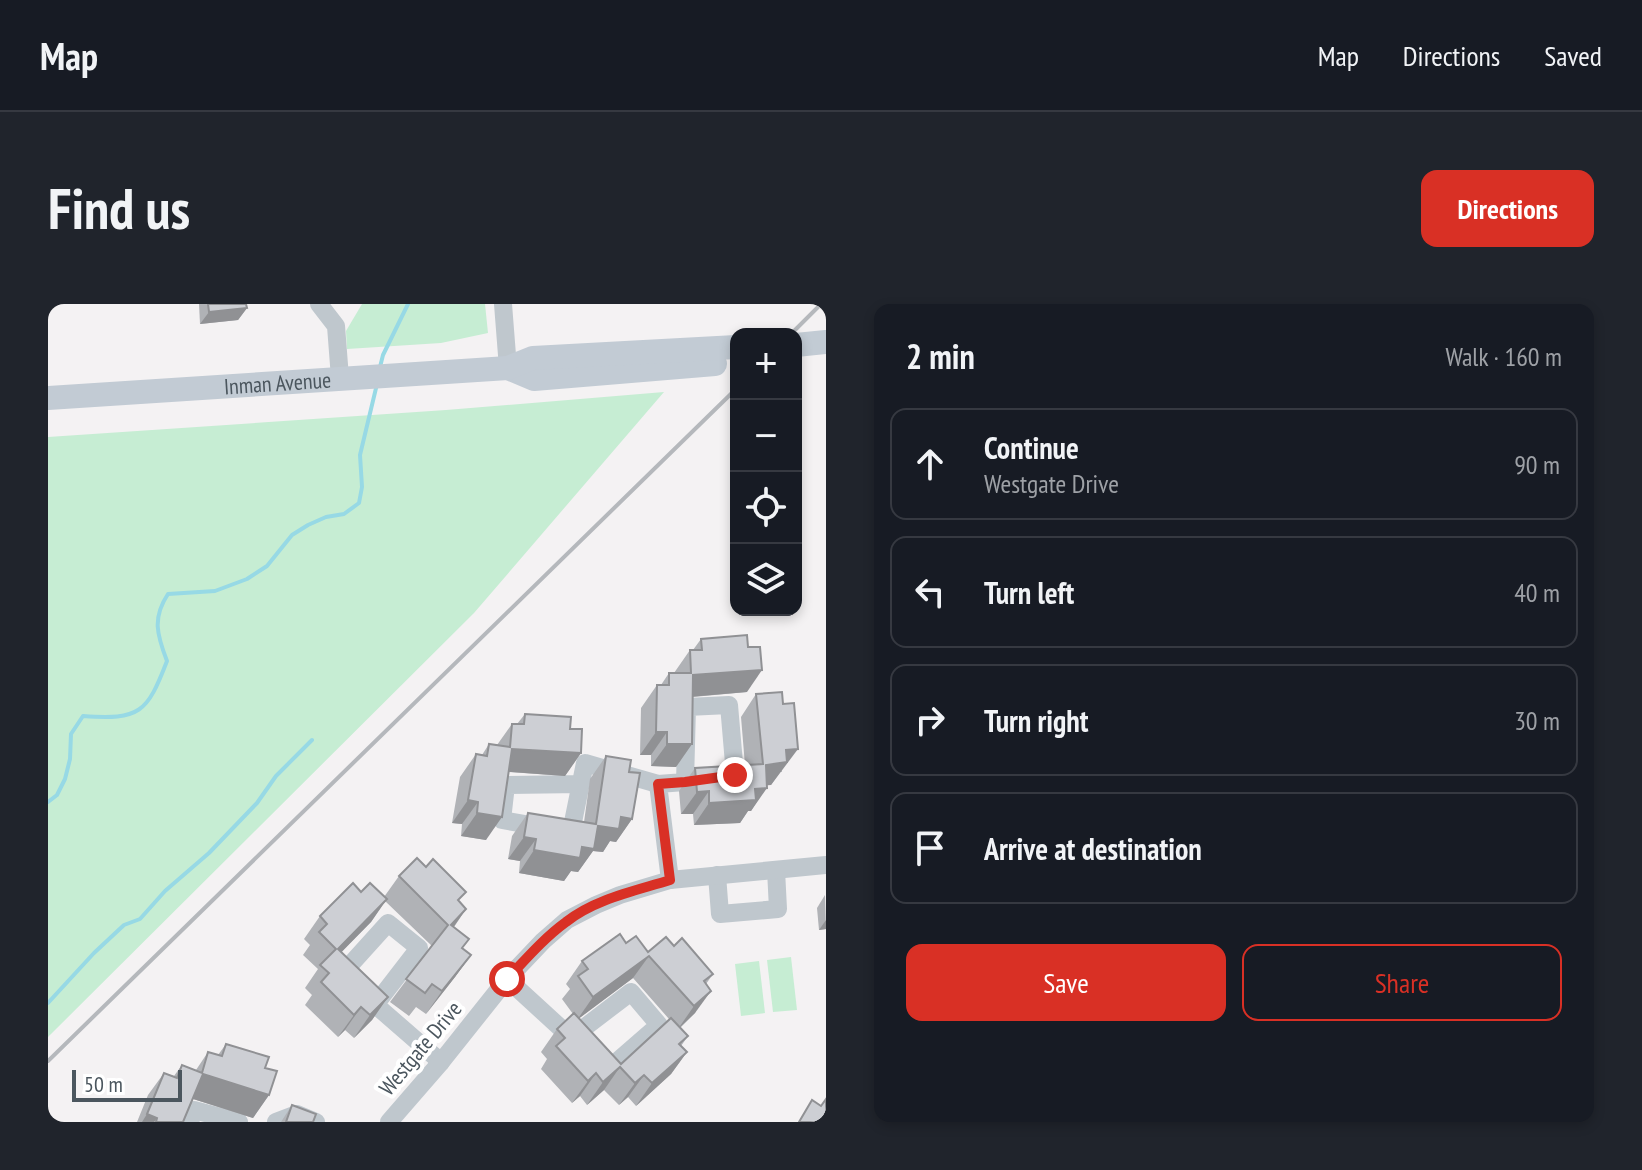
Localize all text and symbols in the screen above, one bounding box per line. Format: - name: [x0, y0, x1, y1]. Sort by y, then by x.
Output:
- text: Map: [40, 31, 98, 80]
- text: Map: [1318, 37, 1359, 74]
- text: Directions: [1403, 37, 1500, 74]
- text: Saved: [1544, 37, 1602, 74]
- button: Directions: [1421, 170, 1594, 247]
- text: Find us: [48, 172, 190, 244]
- map controls: [730, 328, 802, 616]
- button: +: [730, 328, 802, 400]
- text: 2 min: [906, 334, 975, 378]
- text: Walk · 160 m: [1445, 340, 1562, 373]
- street label: Inman Avenue: [223, 366, 332, 400]
- button: −: [730, 400, 802, 472]
- text: Continue: [984, 428, 1079, 467]
- icon: ahead: [908, 442, 952, 486]
- text: 90 m: [1514, 448, 1560, 481]
- text: Westgate Drive: [984, 467, 1119, 500]
- button: locate: [730, 472, 802, 544]
- button: layers: [730, 544, 802, 616]
- icon: left: [908, 570, 952, 614]
- text: Turn left: [984, 573, 1074, 612]
- text: 40 m: [1514, 576, 1560, 609]
- icon: right: [908, 698, 952, 742]
- text: Turn right: [984, 701, 1088, 740]
- text: 30 m: [1514, 704, 1560, 737]
- route end: [717, 757, 753, 793]
- icon: arrive: [908, 826, 952, 870]
- text: Arrive at destination: [984, 829, 1202, 868]
- button: Save: [906, 944, 1226, 1021]
- button: Share: [1242, 944, 1562, 1021]
- route start: [489, 961, 525, 997]
- street label: Westgate Drive: [373, 995, 467, 1101]
- scale bar: [72, 1066, 182, 1102]
- text: 50 m: [84, 1070, 123, 1098]

